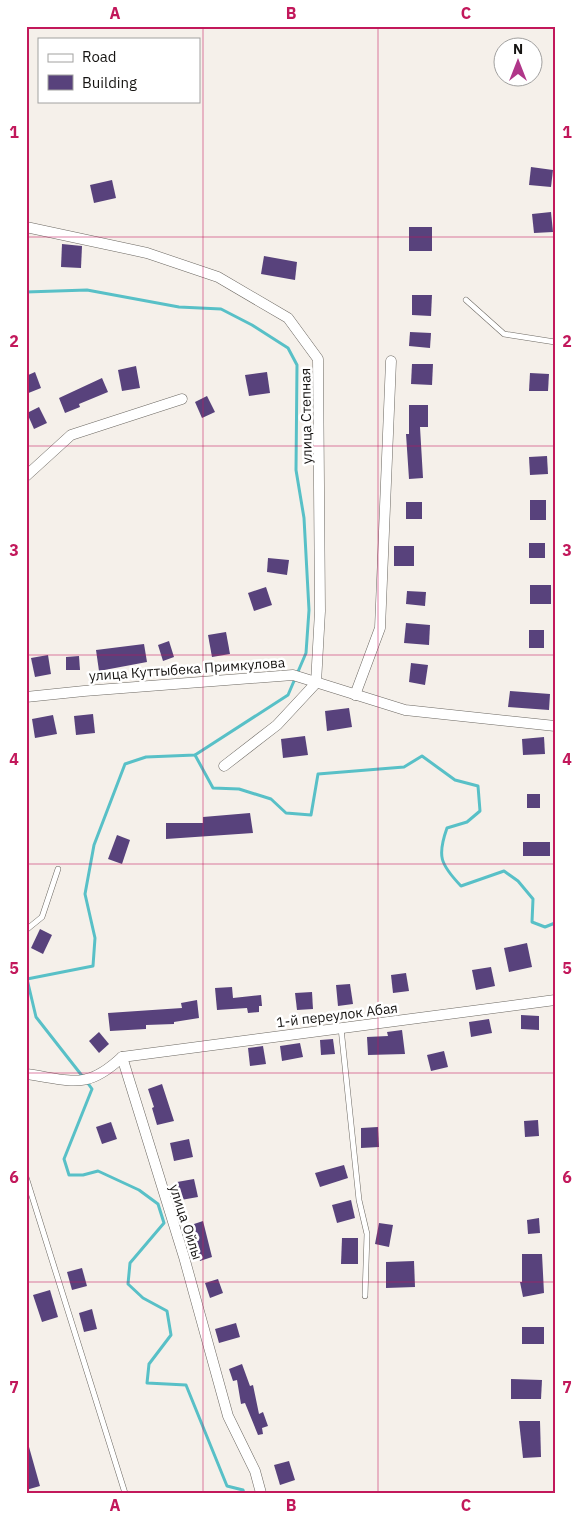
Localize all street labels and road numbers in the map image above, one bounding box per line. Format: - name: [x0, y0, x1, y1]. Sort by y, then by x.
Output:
- street label: улица Степная: [296, 368, 316, 464]
- street label: улица Куттыбека Примкулова: [88, 653, 286, 685]
- street label: 1-й переулок Абая: [275, 999, 399, 1031]
- street label: улица Ойлы: [165, 1182, 207, 1262]

